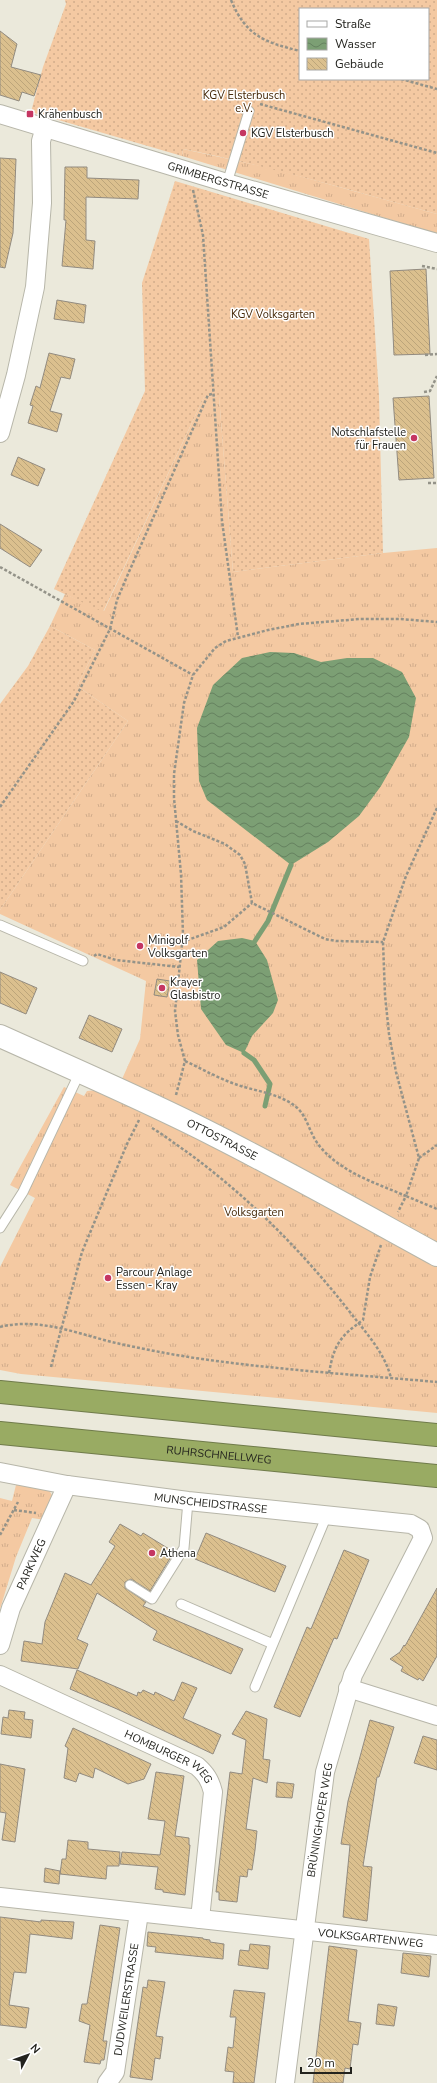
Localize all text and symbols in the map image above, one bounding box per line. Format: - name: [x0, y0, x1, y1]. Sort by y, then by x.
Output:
- legend: [299, 8, 429, 80]
- text: Straße: [335, 16, 371, 32]
- text: Wasser: [335, 36, 377, 52]
- text: Gebäude: [335, 56, 384, 72]
- park label: KGV Elsterbusch e.V.: [203, 88, 285, 116]
- place label: Krähenbusch: [38, 107, 102, 122]
- marker: Krähenbusch: [25, 109, 35, 119]
- place label: KGV Elsterbusch: [251, 126, 334, 141]
- marker: KGV Elsterbusch: [238, 128, 248, 138]
- street label: GRIMBERGSTRASSE: [166, 158, 271, 202]
- park label: KGV Volksgarten: [231, 307, 315, 322]
- place label: Notschlafstelle für Frauen: [331, 425, 406, 453]
- marker: Notschlafstelle für Frauen: [409, 433, 419, 443]
- place label: Minigolf Volksgarten: [147, 933, 207, 961]
- marker: Minigolf Volksgarten: [135, 941, 145, 951]
- place label: Krayer Glasbistro: [170, 975, 220, 1003]
- marker: Krayer Glasbistro: [157, 983, 167, 993]
- street label: OTTOSTRASSE: [184, 1115, 260, 1164]
- park label: Volksgarten: [223, 1205, 284, 1220]
- place label: Parcour Anlage Essen - Kray: [116, 1265, 192, 1293]
- marker: Parcour Anlage Essen - Kray: [103, 1273, 113, 1283]
- street label: RUHRSCHNELLWEG: [166, 1442, 272, 1467]
- street label: MUNSCHEIDSTRASSE: [153, 1489, 268, 1517]
- street label: PARKWEG: [13, 1536, 49, 1592]
- place label: Athena: [160, 1546, 196, 1561]
- marker: Athena: [147, 1548, 157, 1558]
- street label: HOMBURGER WEG: [122, 1726, 217, 1786]
- street label: BRÜNINGHOFER WEG: [304, 1762, 336, 1878]
- street label: VOLKSGARTENWEG: [316, 1924, 424, 1951]
- street label: DUDWEILERSTRASSE: [110, 1942, 142, 2057]
- north arrow: [8, 2035, 48, 2075]
- text: N: [27, 2041, 44, 2057]
- scale bar: [301, 2049, 351, 2075]
- text: 20 m: [307, 2055, 335, 2071]

